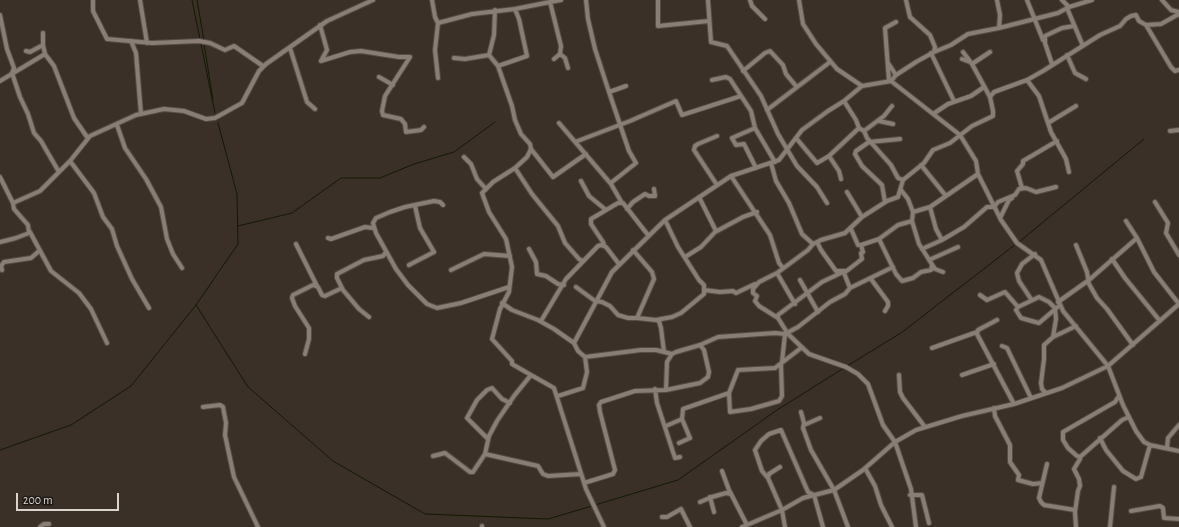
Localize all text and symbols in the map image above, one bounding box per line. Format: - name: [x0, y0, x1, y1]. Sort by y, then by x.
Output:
- scale bar: [18, 485, 121, 511]
- text: 200 m: [23, 494, 53, 506]

